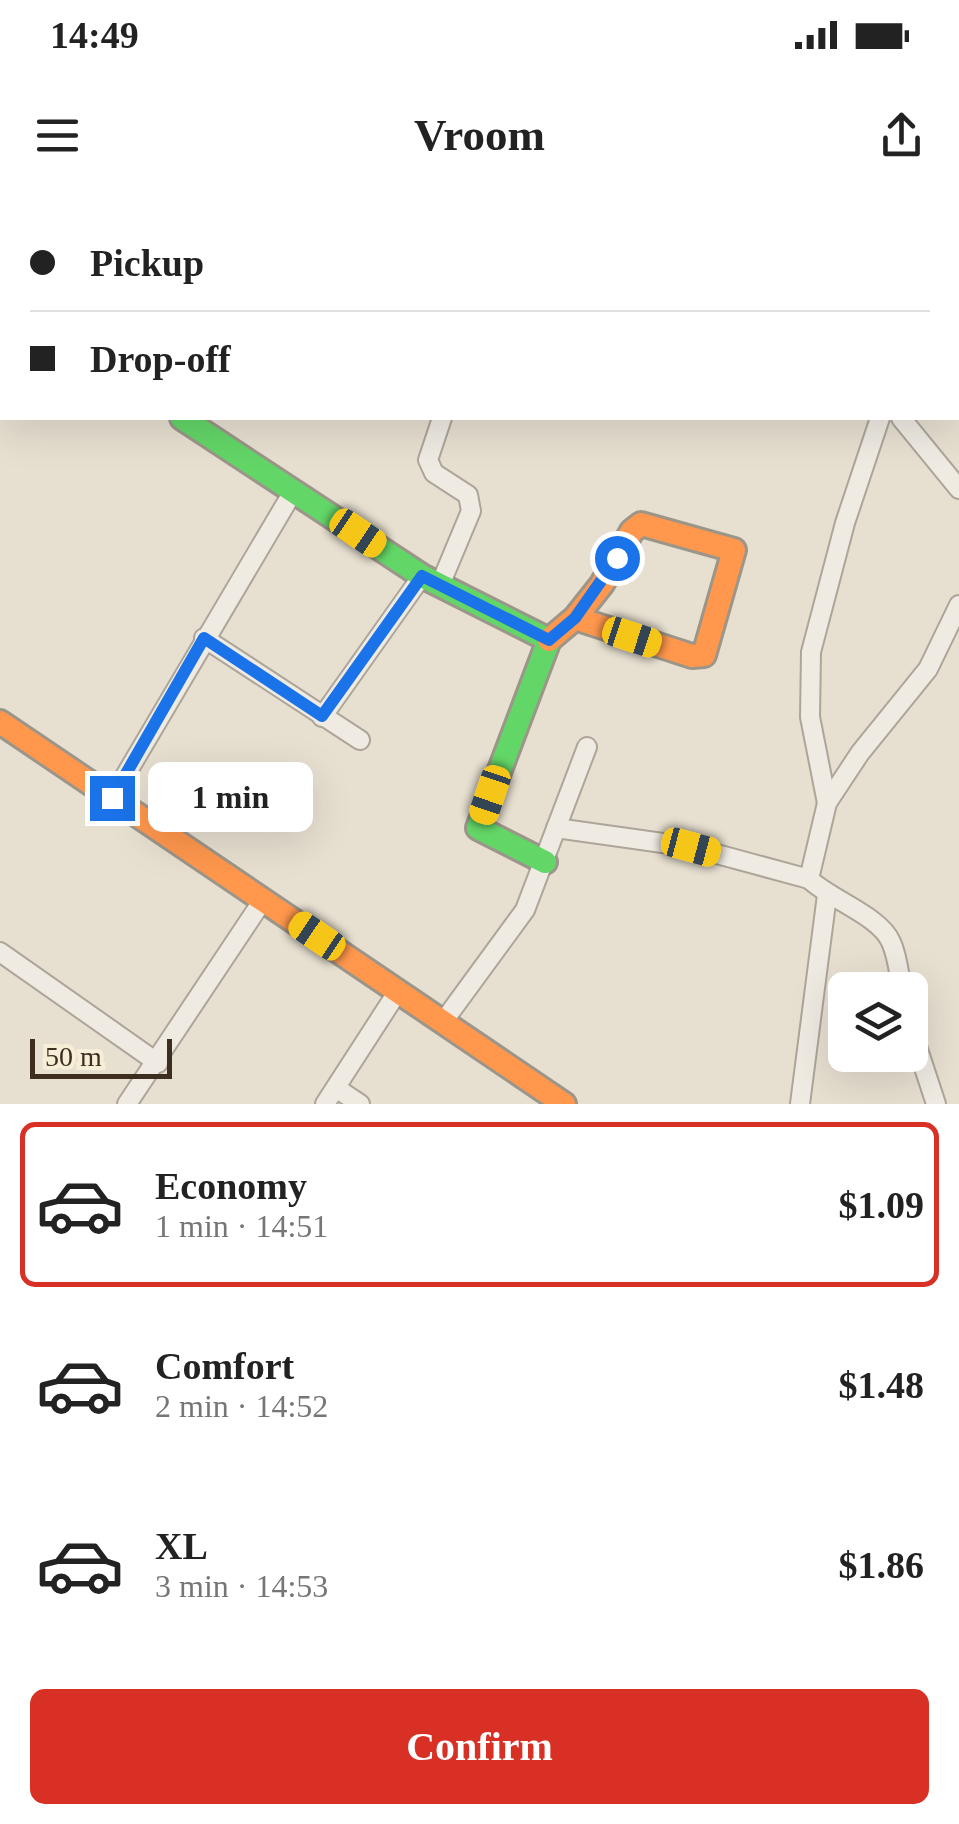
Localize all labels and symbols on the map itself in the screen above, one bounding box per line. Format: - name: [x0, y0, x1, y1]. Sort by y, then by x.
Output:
- car: [325, 504, 391, 562]
- route start: [595, 536, 640, 581]
- car: [599, 613, 665, 661]
- car: [466, 762, 514, 828]
- callout: 1 min: [147, 763, 312, 833]
- route end: [90, 776, 135, 821]
- car: [658, 825, 724, 869]
- car: [284, 907, 350, 965]
- scale bar: [30, 1034, 172, 1078]

